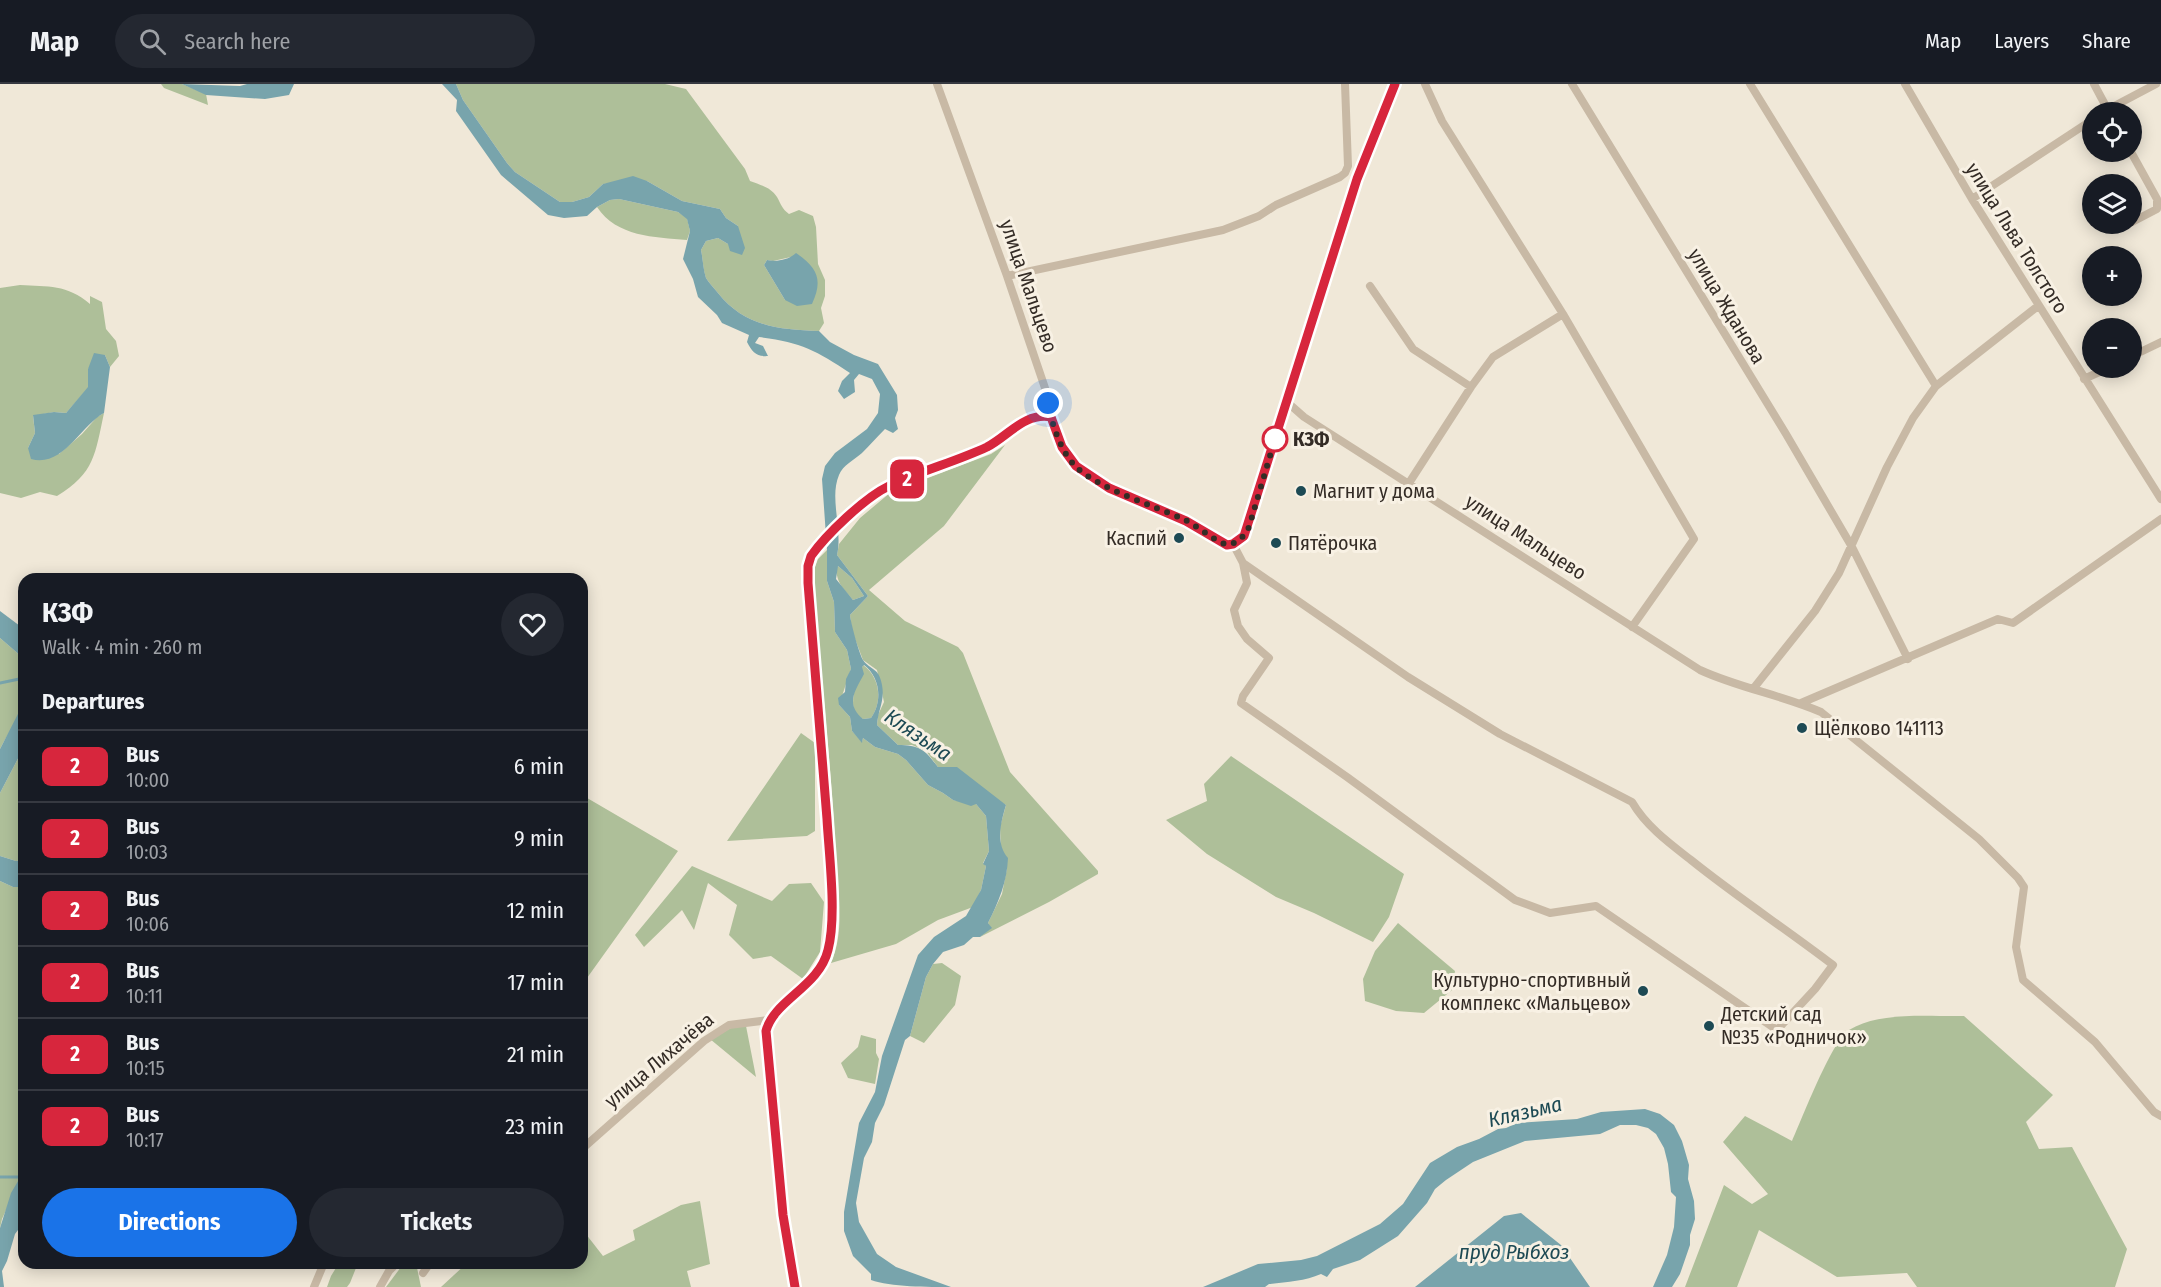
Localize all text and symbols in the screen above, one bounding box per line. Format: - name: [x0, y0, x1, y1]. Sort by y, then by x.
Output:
- search box: [115, 14, 535, 68]
- text: Map: [30, 25, 79, 58]
- icon: search: [136, 25, 169, 58]
- text: Search here: [184, 28, 290, 55]
- text: Map: [1925, 28, 1961, 54]
- text: Layers: [1994, 28, 2049, 54]
- text: Share: [2082, 28, 2131, 54]
- map controls: [2082, 102, 2142, 378]
- button: locate: [2082, 102, 2142, 162]
- street label: улица Льва Толстого: [1961, 158, 2073, 318]
- button: layers: [2082, 174, 2142, 234]
- street label: улица Мальцево: [995, 216, 1063, 356]
- street label: улица Жданова: [1683, 244, 1771, 368]
- button: +: [2082, 246, 2142, 306]
- button: −: [2082, 318, 2142, 378]
- your location: [1033, 388, 1063, 418]
- marker: КЗФ: [1262, 426, 1288, 452]
- place label: КЗФ: [1293, 427, 1330, 451]
- line badge: 2: [888, 460, 926, 498]
- text: 2: [902, 466, 912, 492]
- place label: Магнит у дома: [1313, 479, 1435, 503]
- marker: Магнит у дома: [1294, 484, 1308, 498]
- street label: улица Мальцево: [1461, 489, 1591, 585]
- place label: Каспий: [1106, 526, 1167, 550]
- marker: Каспий: [1172, 531, 1186, 545]
- place label: Пятёрочка: [1288, 531, 1377, 555]
- marker: Пятёрочка: [1269, 536, 1283, 550]
- button: heart: [501, 593, 564, 656]
- text: КЗФ: [42, 596, 93, 629]
- text: Walk · 4 min · 260 m: [42, 635, 202, 659]
- text: Departures: [42, 688, 144, 715]
- water label: Клязьма: [880, 703, 956, 767]
- place label: Щёлково 141113: [1814, 716, 1944, 740]
- marker: Щёлково 141113: [1795, 721, 1809, 735]
- text: Bus: [126, 741, 159, 768]
- text: 2: [70, 753, 80, 779]
- text: 6 min: [514, 753, 564, 780]
- text: 10:00: [126, 768, 169, 792]
- text: Bus: [126, 813, 159, 840]
- text: 2: [70, 825, 80, 851]
- text: 9 min: [514, 825, 564, 852]
- text: 10:03: [126, 840, 168, 864]
- text: Bus: [126, 885, 159, 912]
- text: 2: [70, 897, 80, 923]
- text: 12 min: [506, 897, 564, 924]
- text: 10:06: [126, 912, 169, 936]
- text: Bus: [126, 957, 159, 984]
- place label: Культурно-спортивный комплекс «Мальцево»: [1433, 968, 1631, 1015]
- text: 2: [70, 969, 80, 995]
- text: 17 min: [507, 969, 564, 996]
- text: 10:11: [126, 984, 163, 1008]
- marker: Культурно-спортивный комплекс «Мальцево»: [1636, 984, 1650, 998]
- place label: Детский сад №35 «Родничок»: [1720, 1002, 1867, 1049]
- street label: улица Лихачёва: [600, 1007, 718, 1113]
- marker: Детский сад №35 «Родничок»: [1702, 1019, 1716, 1033]
- text: Bus: [126, 1029, 159, 1056]
- text: 2: [70, 1041, 80, 1067]
- text: 21 min: [507, 1041, 564, 1068]
- text: 10:15: [126, 1056, 165, 1080]
- water label: Клязьма: [1485, 1091, 1565, 1133]
- text: Bus: [126, 1101, 159, 1128]
- text: 2: [70, 1113, 80, 1139]
- text: 23 min: [505, 1113, 564, 1140]
- text: 10:17: [126, 1128, 164, 1152]
- button: Directions: [42, 1188, 297, 1257]
- button: Tickets: [309, 1188, 564, 1257]
- water label: пруд Рыбхоз: [1459, 1239, 1569, 1265]

